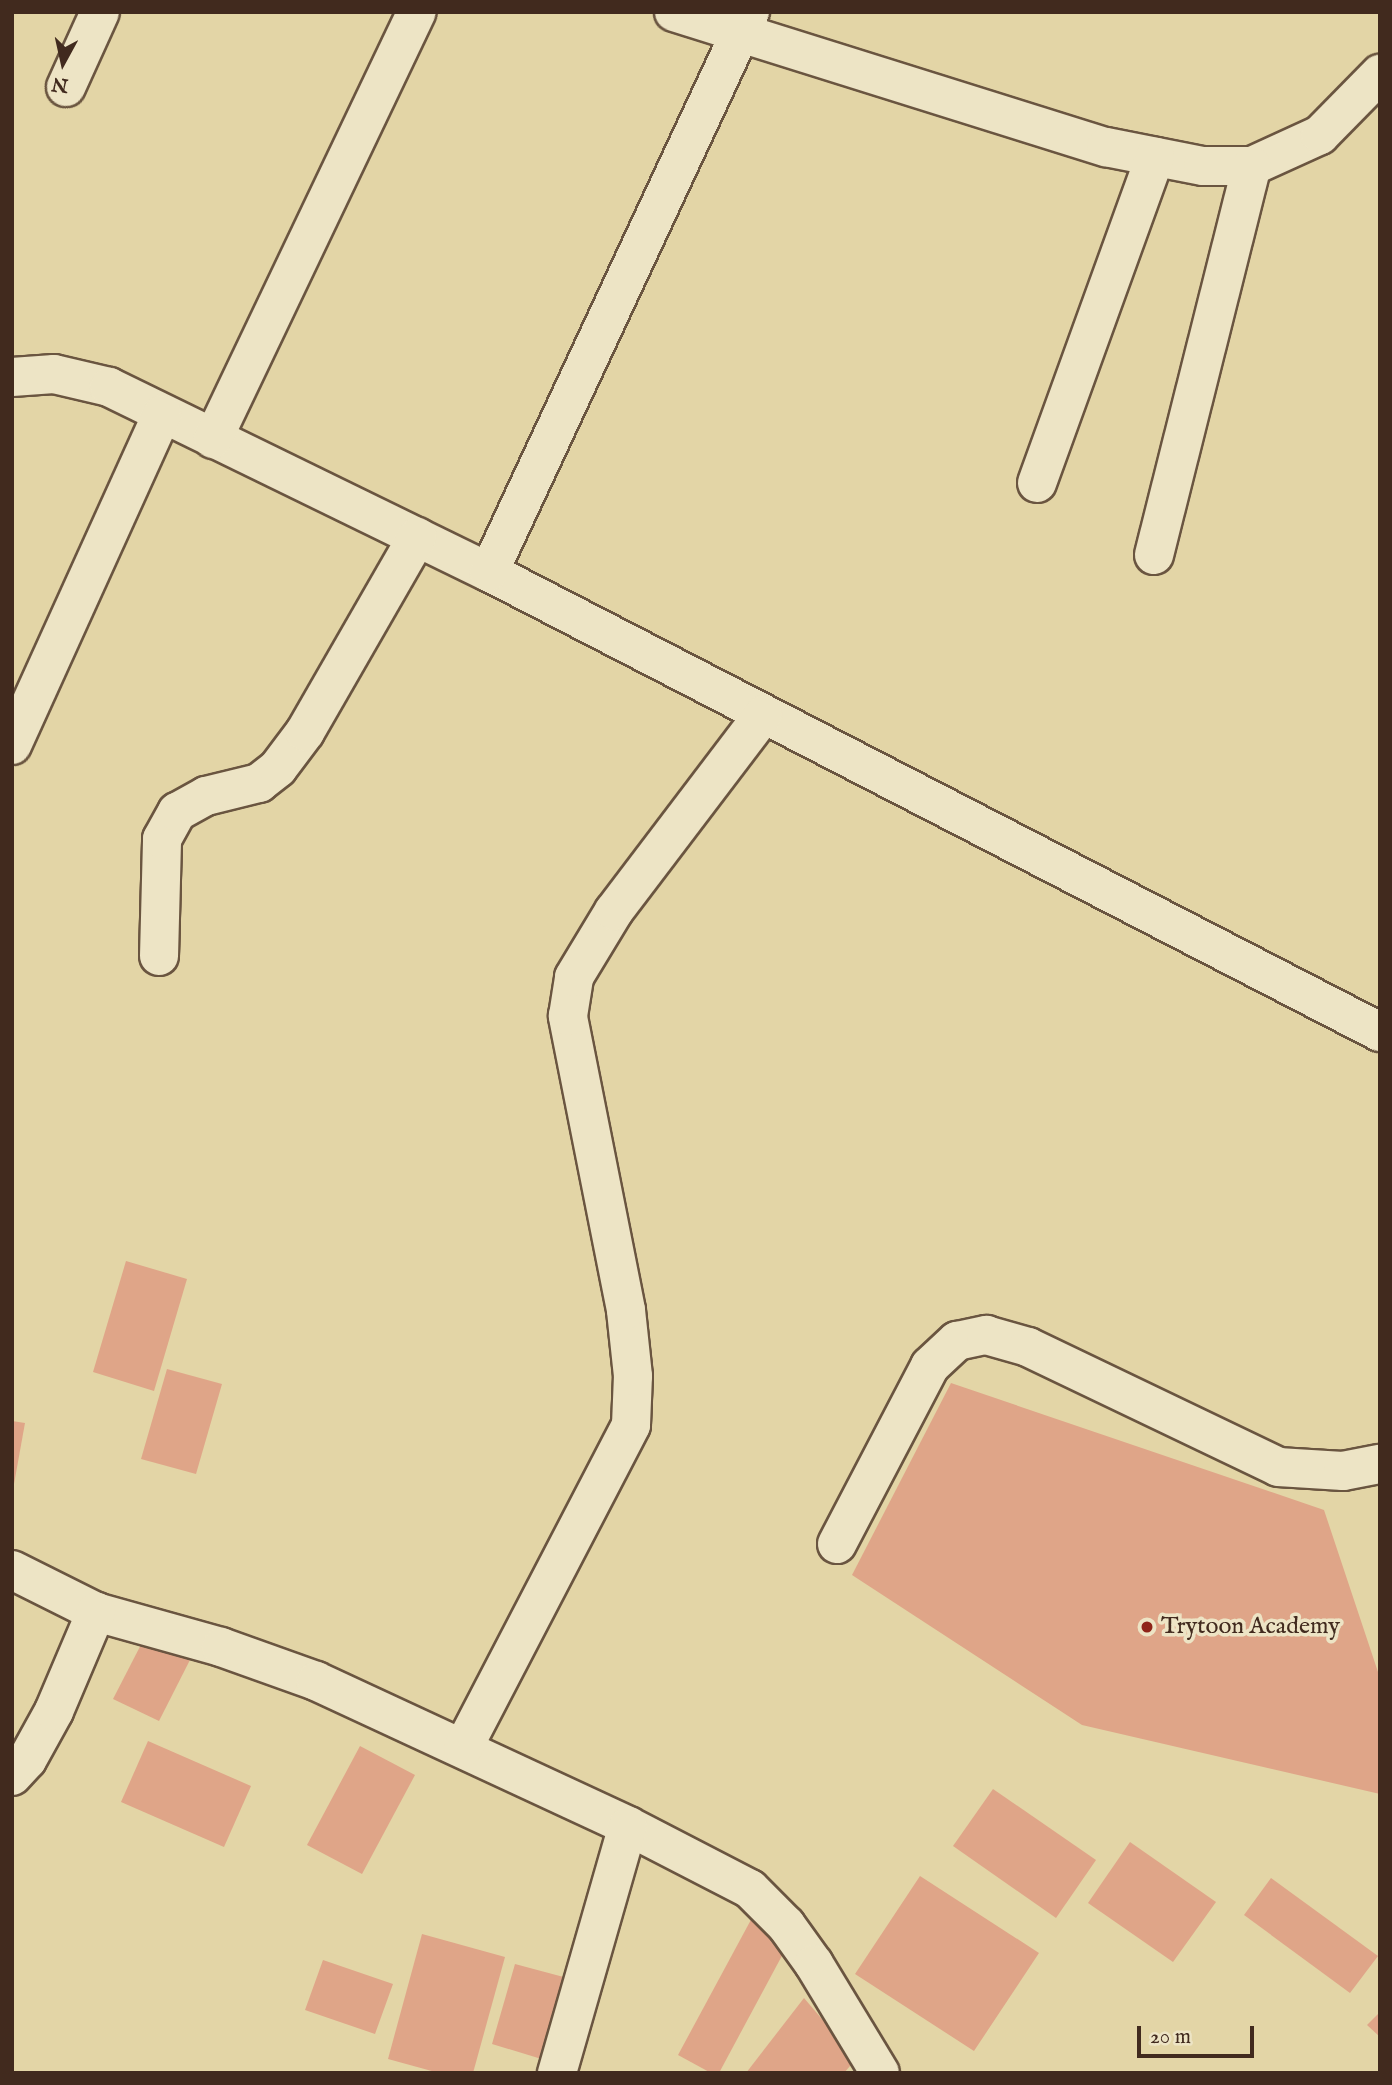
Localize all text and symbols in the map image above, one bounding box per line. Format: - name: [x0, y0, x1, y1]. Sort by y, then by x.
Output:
- north arrow: [28, 28, 98, 98]
- text: N: [50, 71, 70, 97]
- place label: Trytoon Academy: [1161, 1613, 1340, 1641]
- marker: Trytoon Academy: [1139, 1619, 1155, 1635]
- scale bar: [1140, 2011, 1257, 2056]
- text: 20 m: [1150, 2024, 1191, 2051]

